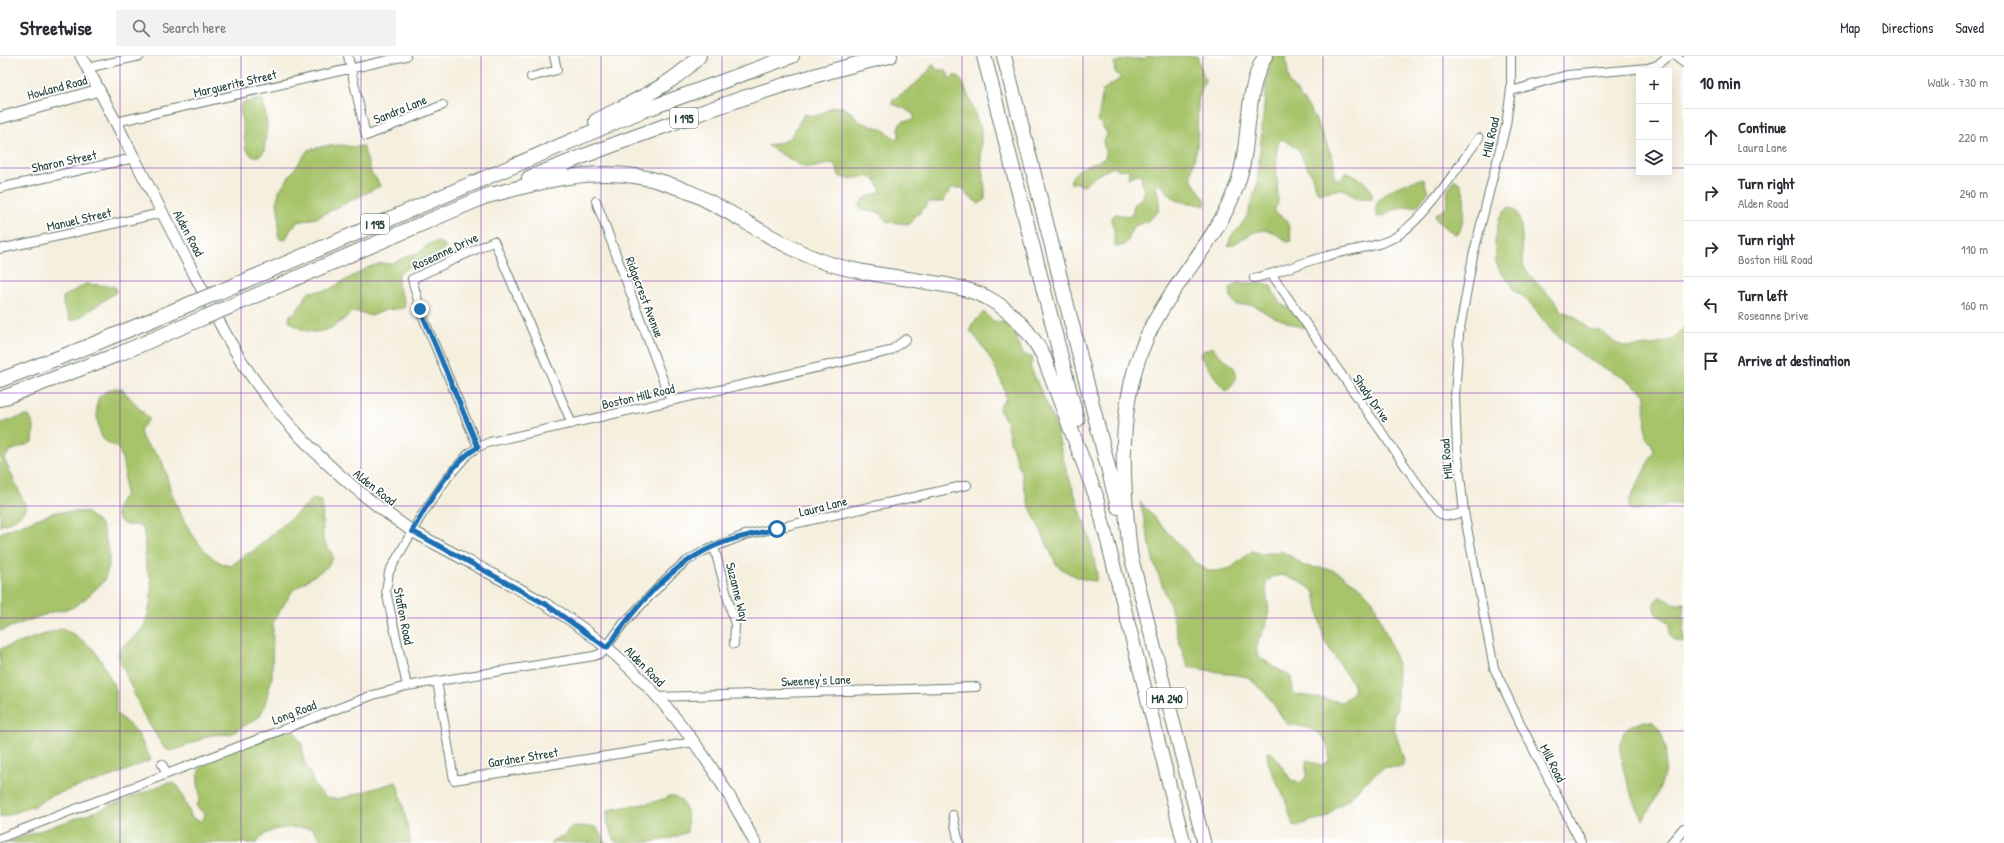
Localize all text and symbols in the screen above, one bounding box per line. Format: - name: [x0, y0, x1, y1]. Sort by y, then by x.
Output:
- search box: [116, 10, 396, 46]
- text: Streetwise: [20, 15, 92, 41]
- icon: search: [130, 17, 152, 39]
- text: Search here: [162, 17, 226, 38]
- text: Map: [1840, 18, 1860, 37]
- text: Directions: [1882, 18, 1933, 37]
- text: Saved: [1955, 18, 1984, 37]
- street label: Marguerite Street: [192, 65, 279, 101]
- map controls: [1636, 68, 1672, 176]
- button: +: [1636, 68, 1672, 104]
- street label: Howland Road: [25, 70, 89, 104]
- text: 10 min: [1700, 71, 1741, 94]
- text: Walk · 730 m: [1928, 73, 1988, 91]
- street label: Sandra Lane: [371, 90, 429, 128]
- button: −: [1636, 104, 1672, 140]
- road number: I 195: [670, 108, 698, 128]
- street label: Mill Road: [1477, 115, 1503, 159]
- text: Continue: [1738, 117, 1786, 138]
- icon: ahead: [1700, 126, 1722, 148]
- text: 220 m: [1958, 128, 1988, 146]
- text: Laura Lane: [1738, 138, 1787, 156]
- button: layers: [1636, 140, 1672, 176]
- street label: Sharon Street: [30, 145, 99, 177]
- text: Turn right: [1738, 173, 1794, 194]
- icon: right: [1700, 182, 1722, 204]
- text: 240 m: [1959, 184, 1988, 202]
- text: Alden Road: [1738, 194, 1788, 212]
- street label: Manuel Street: [45, 203, 114, 235]
- street label: Alden Road: [169, 207, 209, 259]
- road number: I 195: [361, 214, 389, 234]
- street label: Roseanne Drive: [409, 228, 481, 274]
- text: Turn right: [1738, 229, 1794, 250]
- icon: right: [1700, 238, 1722, 260]
- text: 110 m: [1961, 240, 1988, 258]
- text: Boston Hill Road: [1738, 250, 1812, 268]
- street label: Ridgecrest Avenue: [621, 254, 669, 340]
- text: Turn left: [1738, 285, 1788, 306]
- icon: left: [1700, 294, 1722, 316]
- text: 160 m: [1960, 296, 1988, 314]
- route end: [411, 300, 429, 318]
- text: Roseanne Drive: [1738, 306, 1809, 324]
- icon: arrive: [1700, 350, 1722, 372]
- text: Arrive at destination: [1738, 350, 1850, 371]
- street label: Shady Drive: [1349, 370, 1395, 426]
- street label: Boston Hill Road: [600, 379, 676, 413]
- street label: Mill Road: [1435, 438, 1457, 480]
- street label: Alden Road: [350, 464, 400, 510]
- street label: Laura Lane: [797, 491, 849, 521]
- route start: [768, 520, 786, 538]
- street label: Suzanne Way: [722, 561, 754, 624]
- street label: Staffon Road: [390, 586, 418, 646]
- street label: Alden Road: [621, 642, 669, 690]
- street label: Sweeney's Lane: [781, 670, 851, 690]
- road number: MA 240: [1147, 688, 1187, 708]
- street label: Long Road: [269, 695, 319, 729]
- street label: Mill Road: [1536, 741, 1570, 785]
- street label: Gardner Street: [487, 742, 560, 771]

